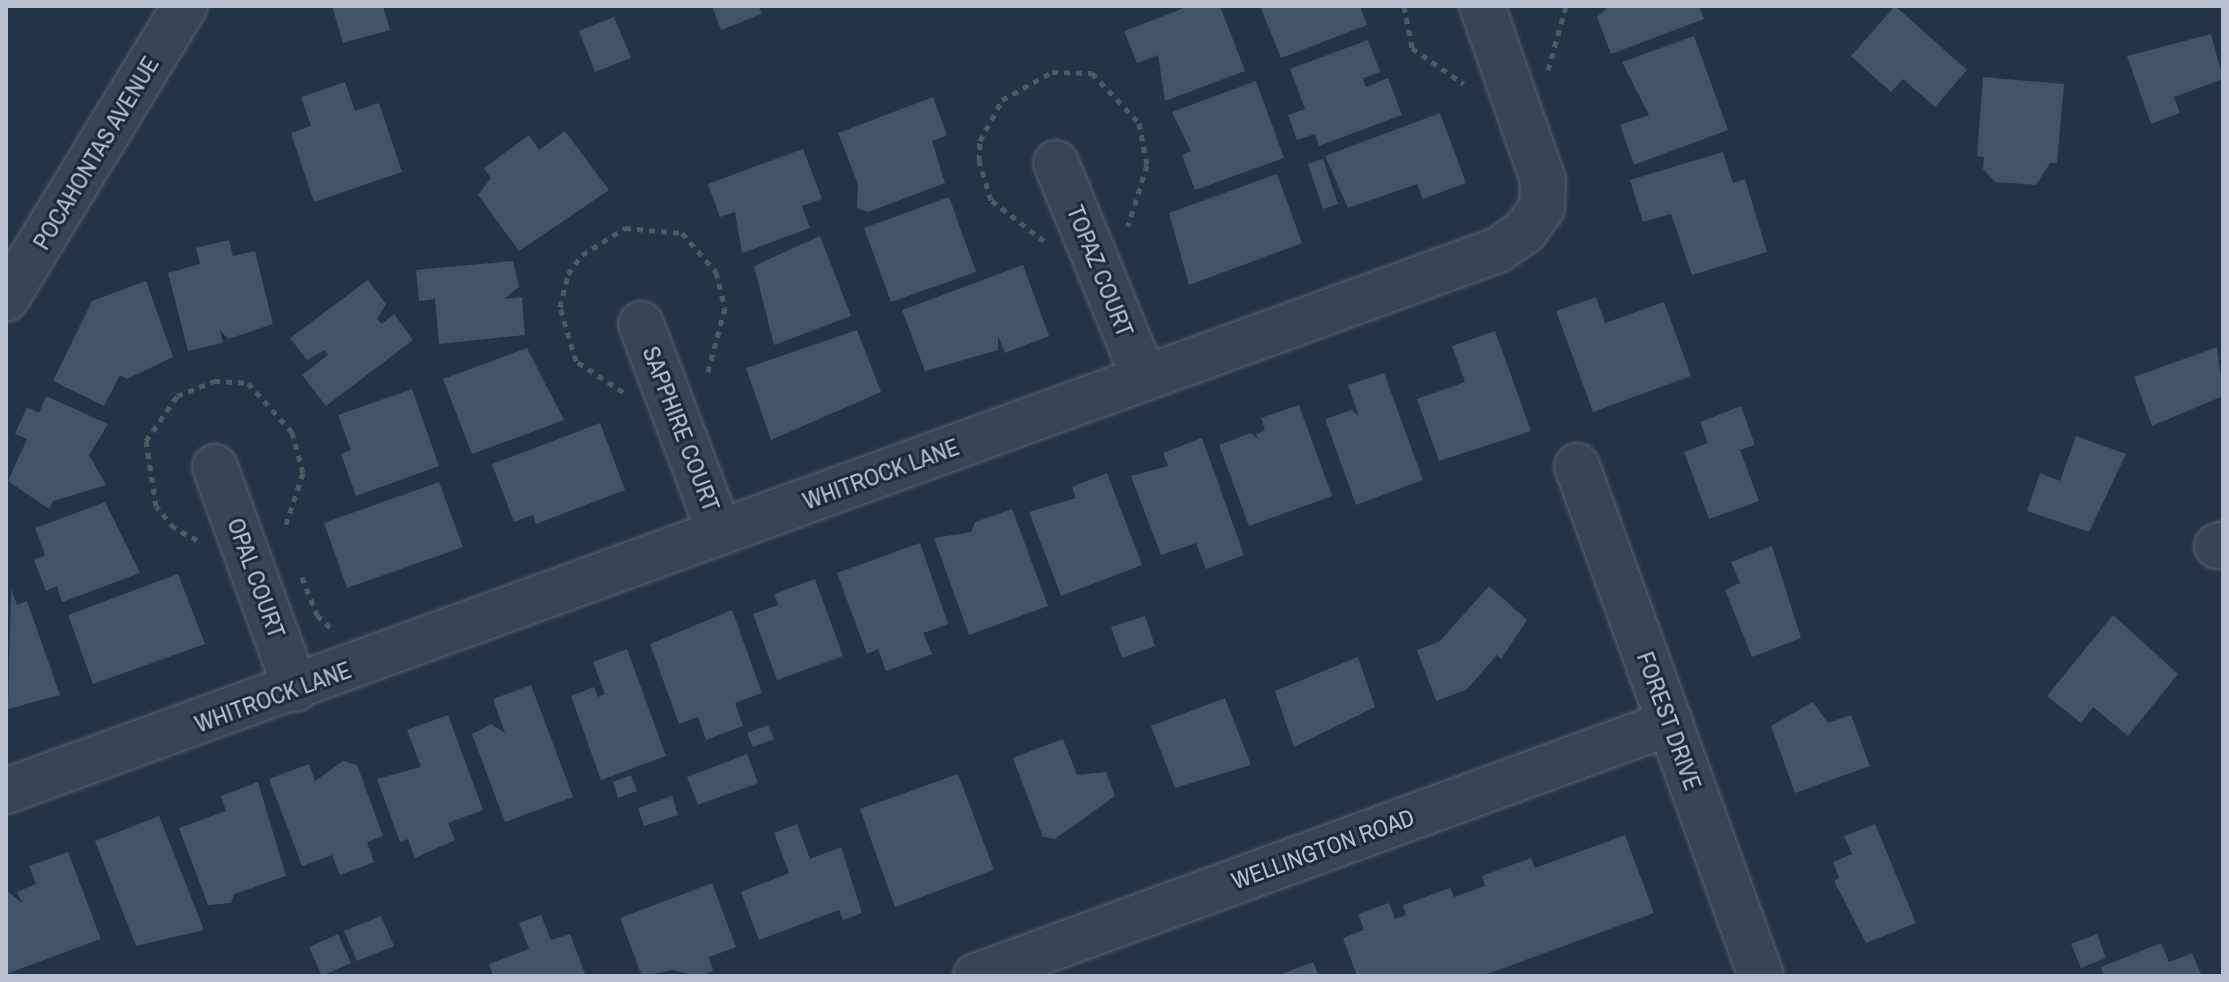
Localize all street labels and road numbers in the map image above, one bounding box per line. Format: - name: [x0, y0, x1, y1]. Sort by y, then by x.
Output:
- street label: POCAHONTAS AVENUE: [27, 51, 165, 255]
- street label: TOPAZ COURT: [1061, 201, 1139, 341]
- street label: SAPPHIRE COURT: [636, 342, 726, 516]
- street label: WHITROCK LANE: [799, 432, 963, 516]
- street label: OPAL COURT: [221, 514, 291, 642]
- street label: FOREST DRIVE: [1631, 648, 1707, 794]
- street label: WHITROCK LANE: [191, 655, 355, 739]
- street label: WELLINGTON ROAD: [1228, 803, 1418, 895]

